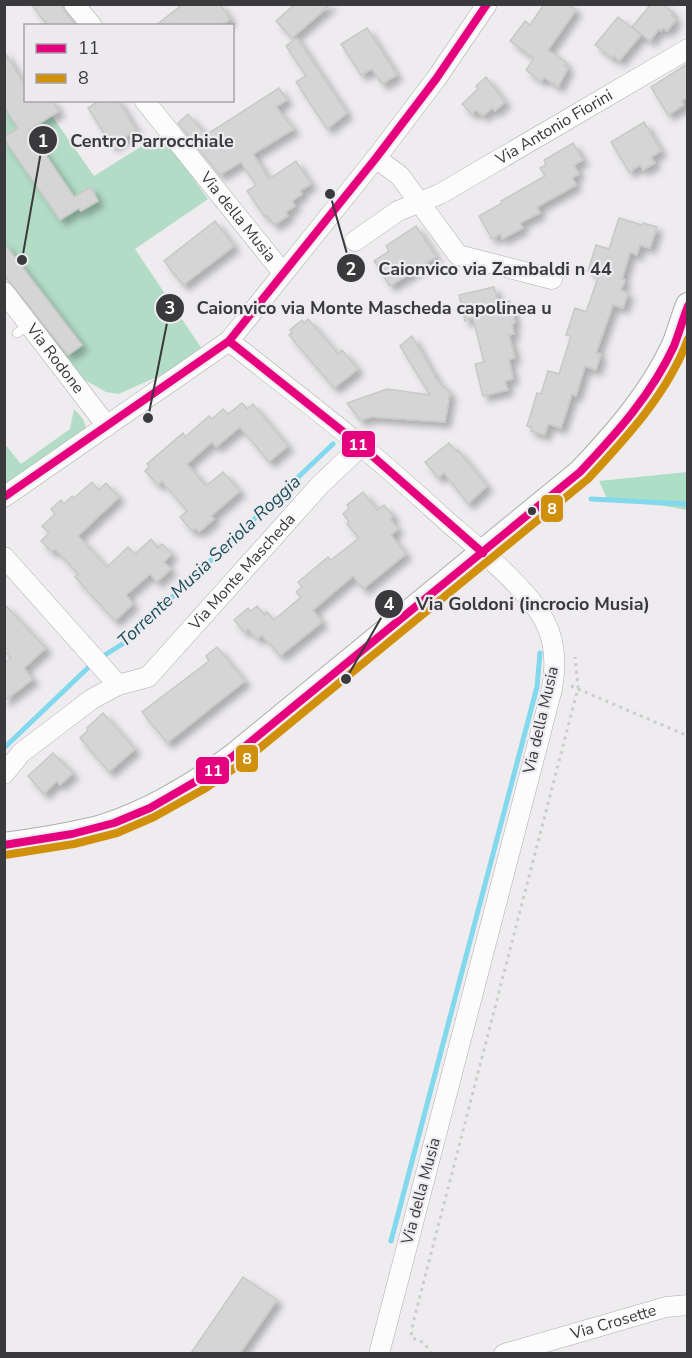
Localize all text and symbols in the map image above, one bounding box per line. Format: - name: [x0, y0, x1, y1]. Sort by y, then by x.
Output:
- legend: [24, 24, 234, 102]
- text: 11: [78, 36, 100, 60]
- text: 8: [78, 66, 89, 90]
- street label: Via Antonio Fiorini: [491, 84, 617, 171]
- callout: Centro Parrocchiale: [28, 122, 245, 158]
- text: 1: [38, 129, 48, 153]
- text: Centro Parrocchiale: [70, 129, 234, 153]
- street label: Via della Musia: [194, 166, 281, 267]
- callout: Caionvico via Zambaldi n 44: [336, 250, 623, 286]
- text: 2: [346, 257, 356, 281]
- text: Caionvico via Zambaldi n 44: [378, 257, 612, 281]
- callout: Caionvico via Monte Mascheda capolinea u: [155, 290, 564, 326]
- text: 3: [165, 296, 175, 320]
- text: Caionvico via Monte Mascheda capolinea u: [196, 296, 552, 320]
- street label: Via Rodone: [21, 318, 89, 398]
- line badge: 11: [341, 430, 376, 458]
- text: 11: [348, 434, 368, 456]
- water label: Torrente Musia Seriola Roggia: [112, 470, 306, 652]
- line badge: 8: [540, 494, 564, 523]
- text: 8: [547, 498, 557, 520]
- unlabelled marker: [526, 505, 538, 517]
- street label: Via Monte Mascheda: [183, 509, 300, 636]
- callout: Via Goldoni (incrocio Musia): [374, 586, 662, 622]
- text: 4: [384, 592, 395, 616]
- text: Via Goldoni (incrocio Musia): [415, 592, 650, 616]
- street label: Via della Musia: [518, 664, 564, 777]
- line badge: 8: [235, 744, 259, 773]
- text: 8: [242, 748, 252, 770]
- line badge: 11: [195, 756, 230, 785]
- text: 11: [203, 760, 223, 782]
- street label: Via della Musia: [396, 1135, 446, 1248]
- street label: Via Crosette: [567, 1299, 659, 1345]

